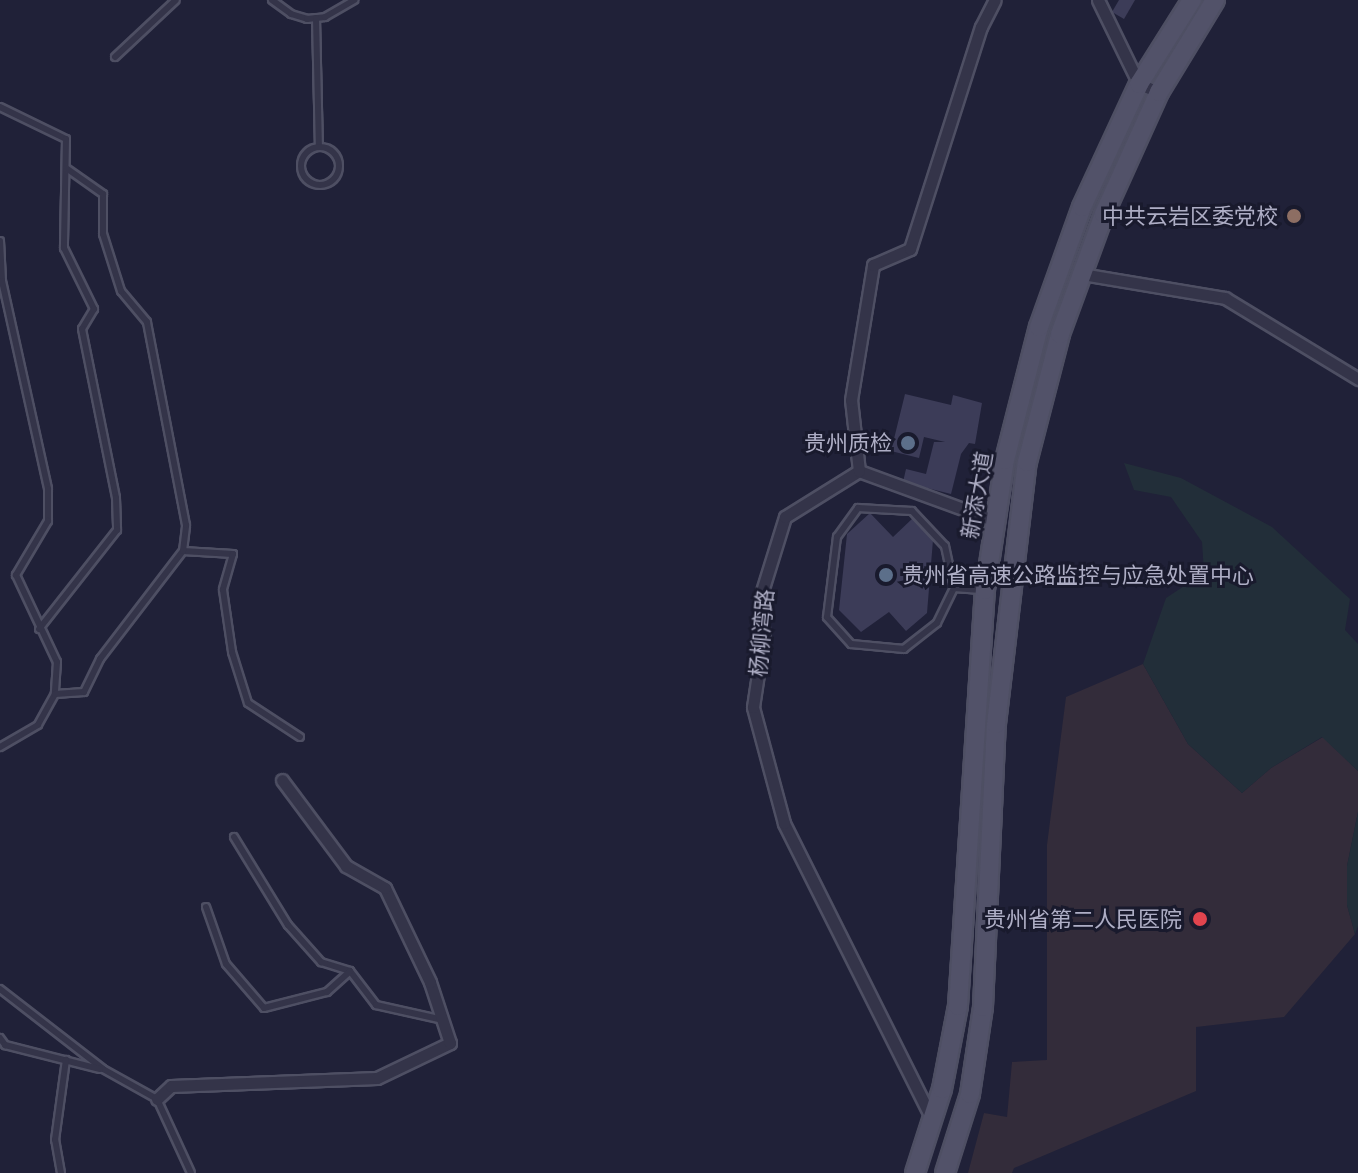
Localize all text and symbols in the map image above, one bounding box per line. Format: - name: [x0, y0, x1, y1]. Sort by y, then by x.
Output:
- place label: 中共云岩区委党校: [1102, 203, 1278, 229]
- marker: 中共云岩区委党校: [1285, 207, 1303, 225]
- place label: 贵州质检: [804, 430, 892, 456]
- marker: 贵州质检: [899, 434, 917, 452]
- street label: 新添大道: [955, 449, 997, 541]
- place label: 贵州省高速公路监控与应急处置中心: [902, 562, 1254, 588]
- marker: 贵州省高速公路监控与应急处置中心: [877, 566, 895, 584]
- street label: 杨柳湾路: [744, 588, 778, 678]
- place label: 贵州省第二人民医院: [984, 906, 1182, 932]
- marker: 贵州省第二人民医院: [1189, 908, 1211, 930]

